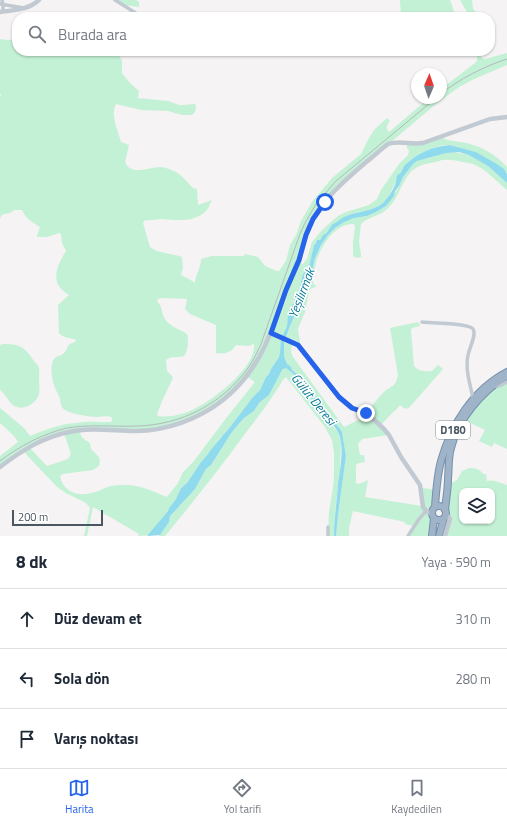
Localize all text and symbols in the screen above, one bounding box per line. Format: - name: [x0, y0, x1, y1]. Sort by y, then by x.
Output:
- search box: [12, 12, 495, 56]
- icon: search: [26, 23, 48, 45]
- text: Burada ara: [58, 23, 127, 46]
- north arrow: [411, 68, 447, 104]
- route start: [316, 193, 334, 211]
- water label: Yeşilırmak: [282, 263, 320, 321]
- water label: Gülüt Deresi: [287, 369, 342, 431]
- route end: [357, 404, 375, 422]
- road number: D180: [436, 421, 470, 439]
- map controls: [459, 488, 495, 524]
- button: layers: [459, 488, 495, 524]
- scale bar: [12, 508, 103, 527]
- text: 200 m: [18, 509, 48, 525]
- text: 8 dk: [16, 549, 47, 575]
- text: Yaya · 590 m: [422, 552, 491, 572]
- text: Düz devam et: [54, 607, 142, 630]
- icon: ahead: [16, 608, 38, 630]
- text: 310 m: [455, 609, 491, 629]
- text: Sola dön: [54, 667, 110, 690]
- icon: left: [16, 668, 38, 690]
- text: 280 m: [455, 669, 491, 689]
- text: Varış noktası: [54, 727, 138, 750]
- icon: arrive: [16, 728, 38, 750]
- tab: Harita: [65, 777, 94, 817]
- tab: Yol tarifi: [224, 777, 261, 817]
- tab: Kaydedilen: [391, 777, 442, 817]

